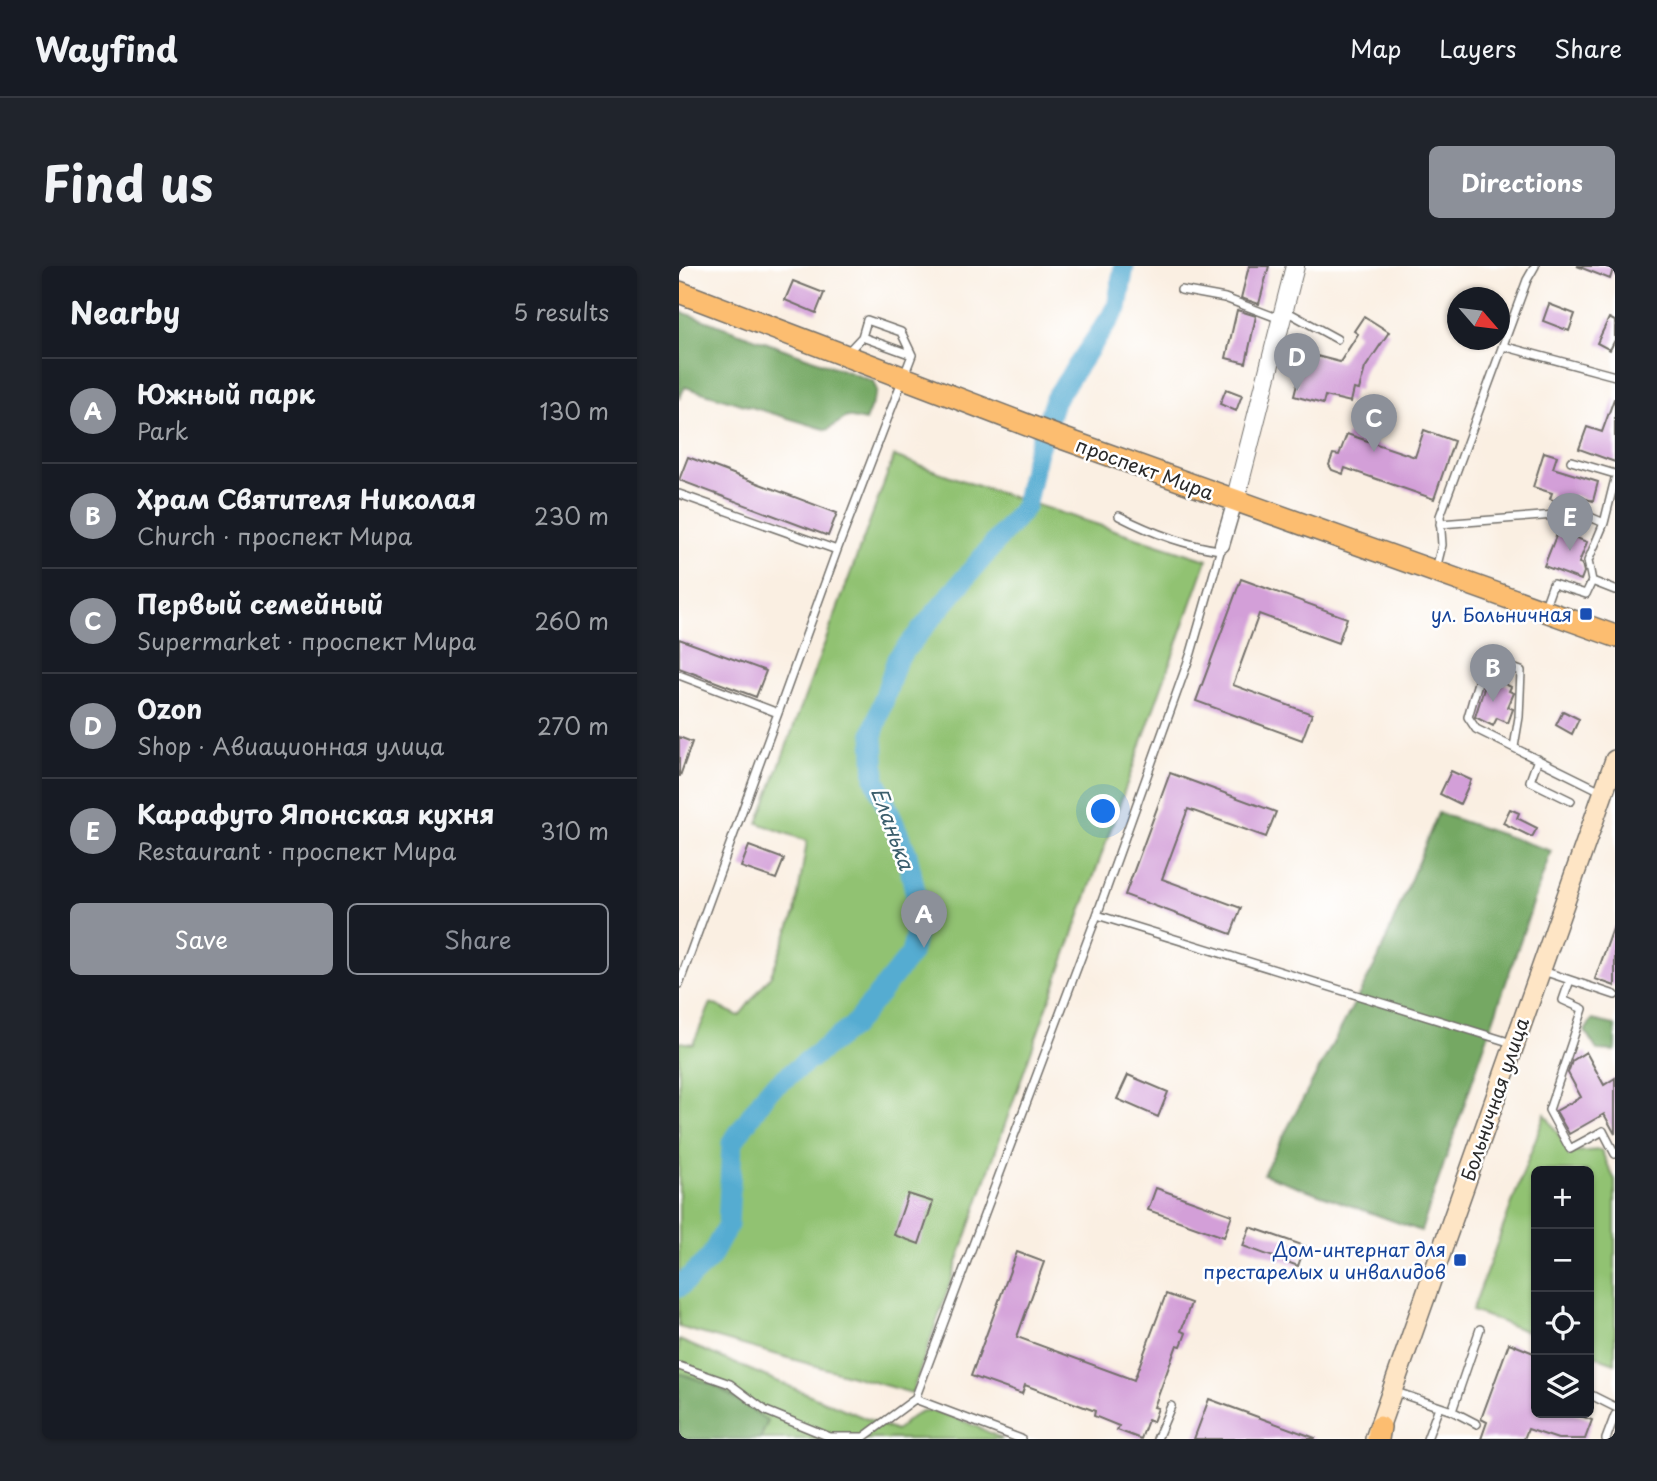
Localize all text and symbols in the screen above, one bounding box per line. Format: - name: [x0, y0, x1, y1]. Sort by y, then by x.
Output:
- text: Wayfind: [35, 23, 178, 73]
- text: Map: [1350, 30, 1401, 66]
- text: Layers: [1439, 30, 1516, 66]
- text: Share: [1554, 30, 1622, 66]
- text: Find us: [42, 145, 213, 219]
- button: Directions: [1429, 146, 1615, 218]
- north arrow: [1447, 287, 1510, 350]
- text: Nearby: [70, 289, 180, 334]
- text: 5 results: [513, 294, 609, 329]
- pin: D: [1274, 333, 1320, 391]
- text: Южный парк: [137, 374, 315, 413]
- text: A: [84, 393, 102, 428]
- text: 130 m: [539, 393, 609, 428]
- pin: C: [1351, 394, 1397, 452]
- text: Park: [137, 413, 188, 448]
- street label: проспект Мира: [1072, 430, 1218, 506]
- text: Храм Святителя Николая: [137, 479, 476, 518]
- pin: E: [1547, 493, 1593, 551]
- text: B: [85, 498, 101, 533]
- text: 230 m: [534, 498, 609, 533]
- text: Church · проспект Мира: [137, 518, 412, 553]
- text: Первый семейный: [137, 584, 384, 623]
- place label: ул. Больничная: [1431, 600, 1572, 628]
- text: C: [84, 603, 102, 638]
- text: 260 m: [534, 603, 609, 638]
- marker: ул. Больничная: [1578, 606, 1594, 622]
- text: Supermarket · проспект Мира: [137, 623, 476, 658]
- pin: B: [1470, 644, 1516, 702]
- text: Ozon: [137, 689, 202, 728]
- text: D: [84, 708, 102, 743]
- text: 270 m: [537, 708, 609, 743]
- text: Shop · Авиационная улица: [137, 728, 444, 763]
- water label: Еланька: [864, 782, 924, 875]
- text: Карафуто Японская кухня: [137, 794, 494, 833]
- your location: [1086, 794, 1120, 828]
- text: E: [86, 813, 100, 848]
- text: 310 m: [540, 813, 609, 848]
- text: Restaurant · проспект Мира: [137, 833, 456, 868]
- pin: A: [901, 890, 947, 948]
- button: Save: [70, 903, 333, 975]
- button: Share: [347, 903, 609, 975]
- street label: Больничная улица: [1453, 1013, 1535, 1185]
- map controls: [1531, 1166, 1594, 1418]
- button: +: [1531, 1166, 1594, 1229]
- button: −: [1531, 1229, 1594, 1292]
- place label: Дом-интернат для престарелых и инвалидов: [1203, 1235, 1446, 1285]
- marker: Дом-интернат для престарелых и инвалидов: [1452, 1252, 1468, 1268]
- button: locate: [1531, 1292, 1594, 1355]
- button: layers: [1531, 1355, 1594, 1418]

